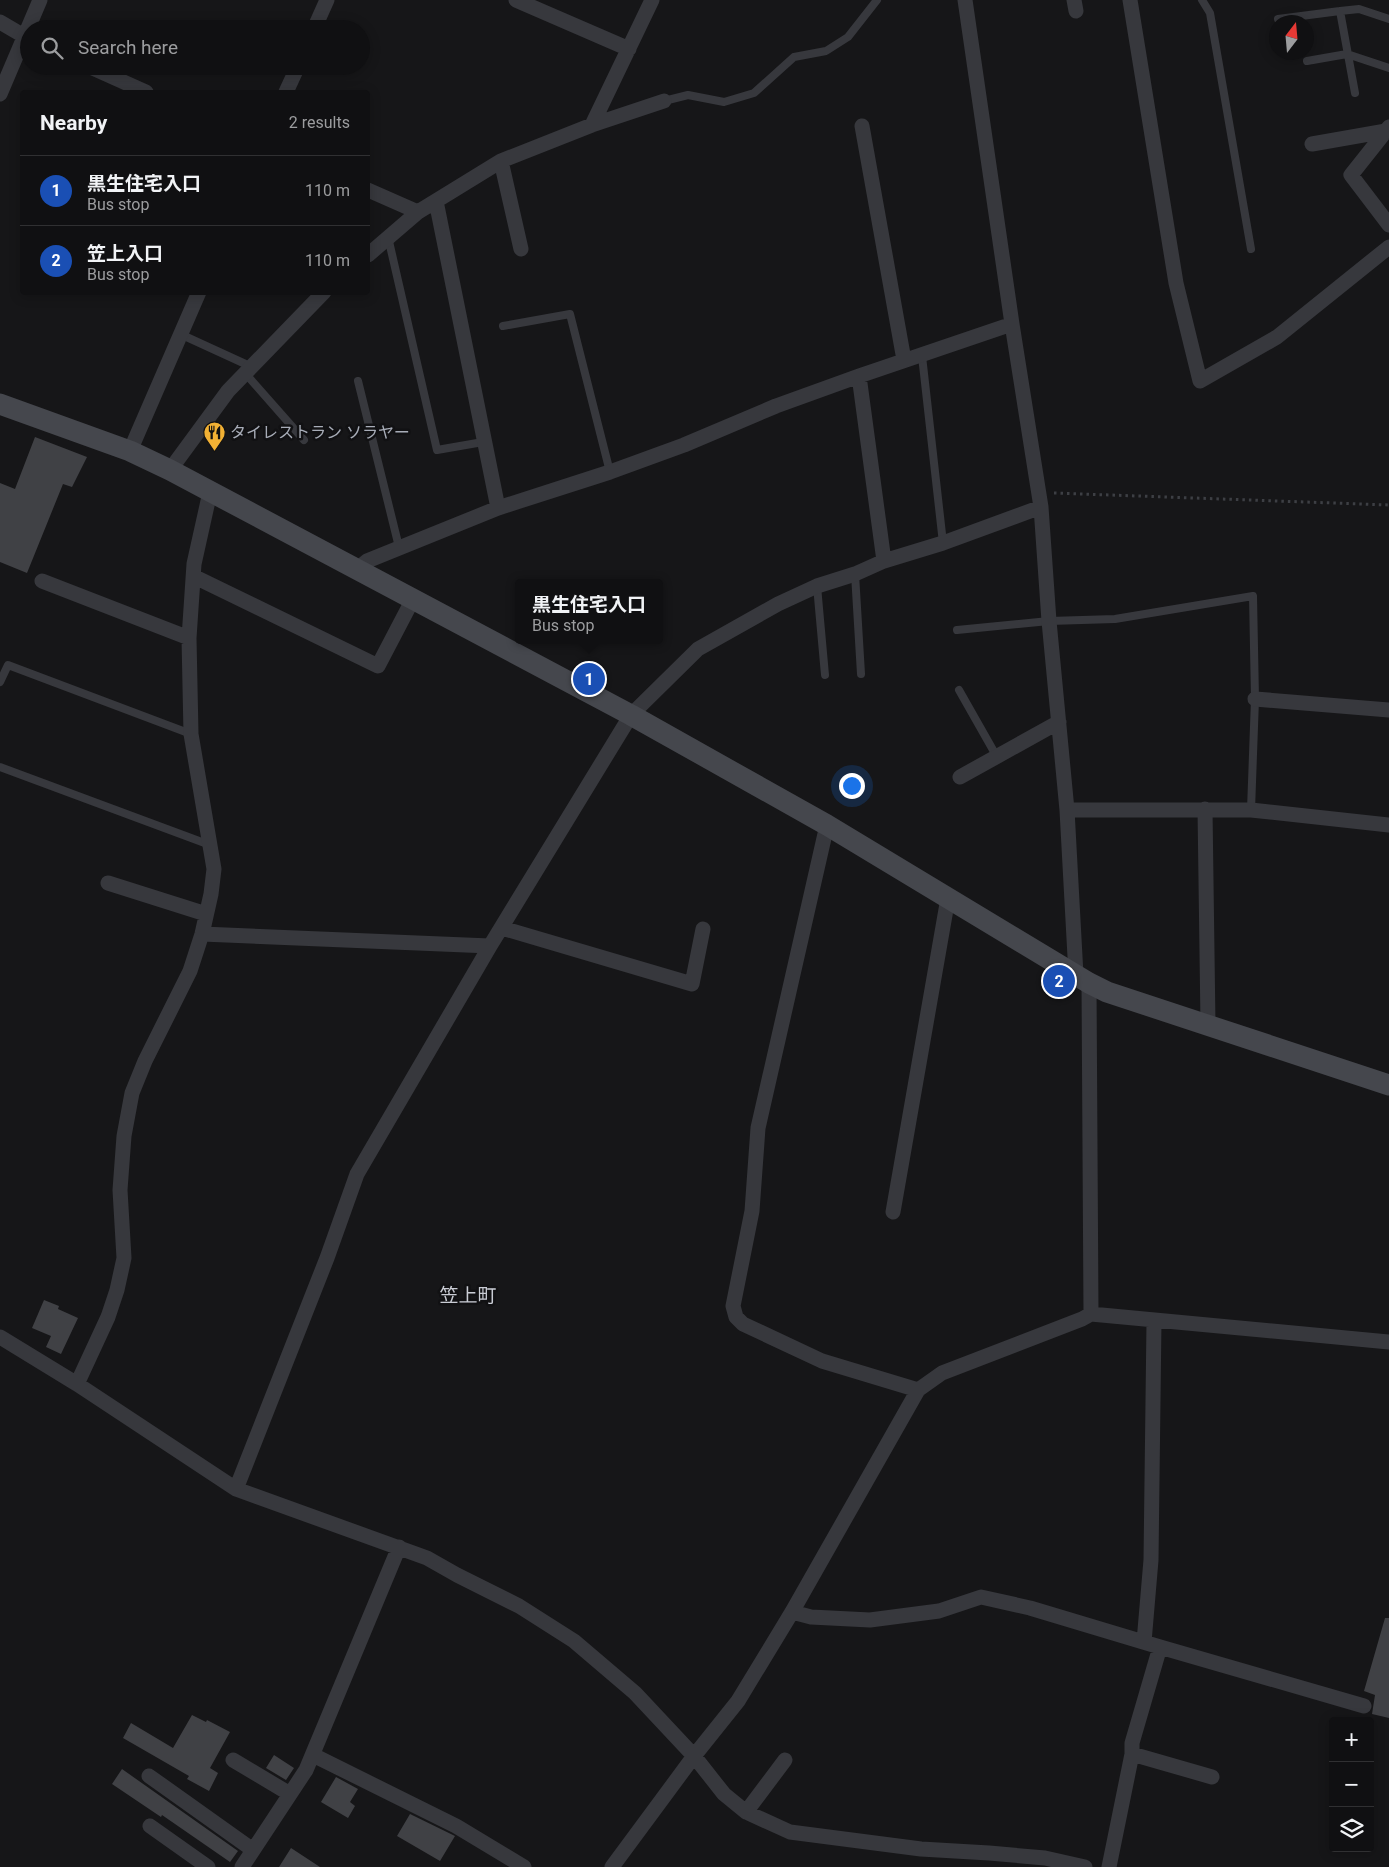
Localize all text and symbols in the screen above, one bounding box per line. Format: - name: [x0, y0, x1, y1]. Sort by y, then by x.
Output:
- north arrow: [1269, 15, 1314, 60]
- search box: [20, 20, 370, 75]
- icon: search: [38, 34, 66, 62]
- text: Search here: [78, 36, 178, 59]
- text: Nearby: [40, 111, 107, 135]
- text: 2 results: [289, 113, 350, 132]
- text: 黒生住宅入口: [87, 172, 201, 195]
- text: 1: [51, 181, 61, 200]
- text: 110 m: [305, 181, 350, 200]
- text: Bus stop: [87, 195, 149, 214]
- text: 笠上入口: [87, 242, 163, 265]
- text: 2: [51, 251, 61, 270]
- text: 110 m: [305, 251, 350, 270]
- text: Bus stop: [87, 265, 149, 284]
- restaurant icon: タイレストラン ソラヤー: [202, 420, 226, 451]
- place label: タイレストラン ソラヤー: [230, 423, 410, 442]
- popup: [515, 579, 663, 644]
- text: 黒生住宅入口: [532, 593, 646, 616]
- text: Bus stop: [532, 616, 594, 635]
- pin: 1: [573, 660, 605, 698]
- your location: [839, 773, 865, 799]
- pin: 2: [1043, 962, 1075, 1000]
- district label: 笠上町: [439, 1284, 497, 1307]
- map controls: [1329, 1717, 1374, 1852]
- button: +: [1329, 1717, 1374, 1762]
- button: −: [1329, 1762, 1374, 1807]
- button: layers: [1329, 1807, 1374, 1852]

